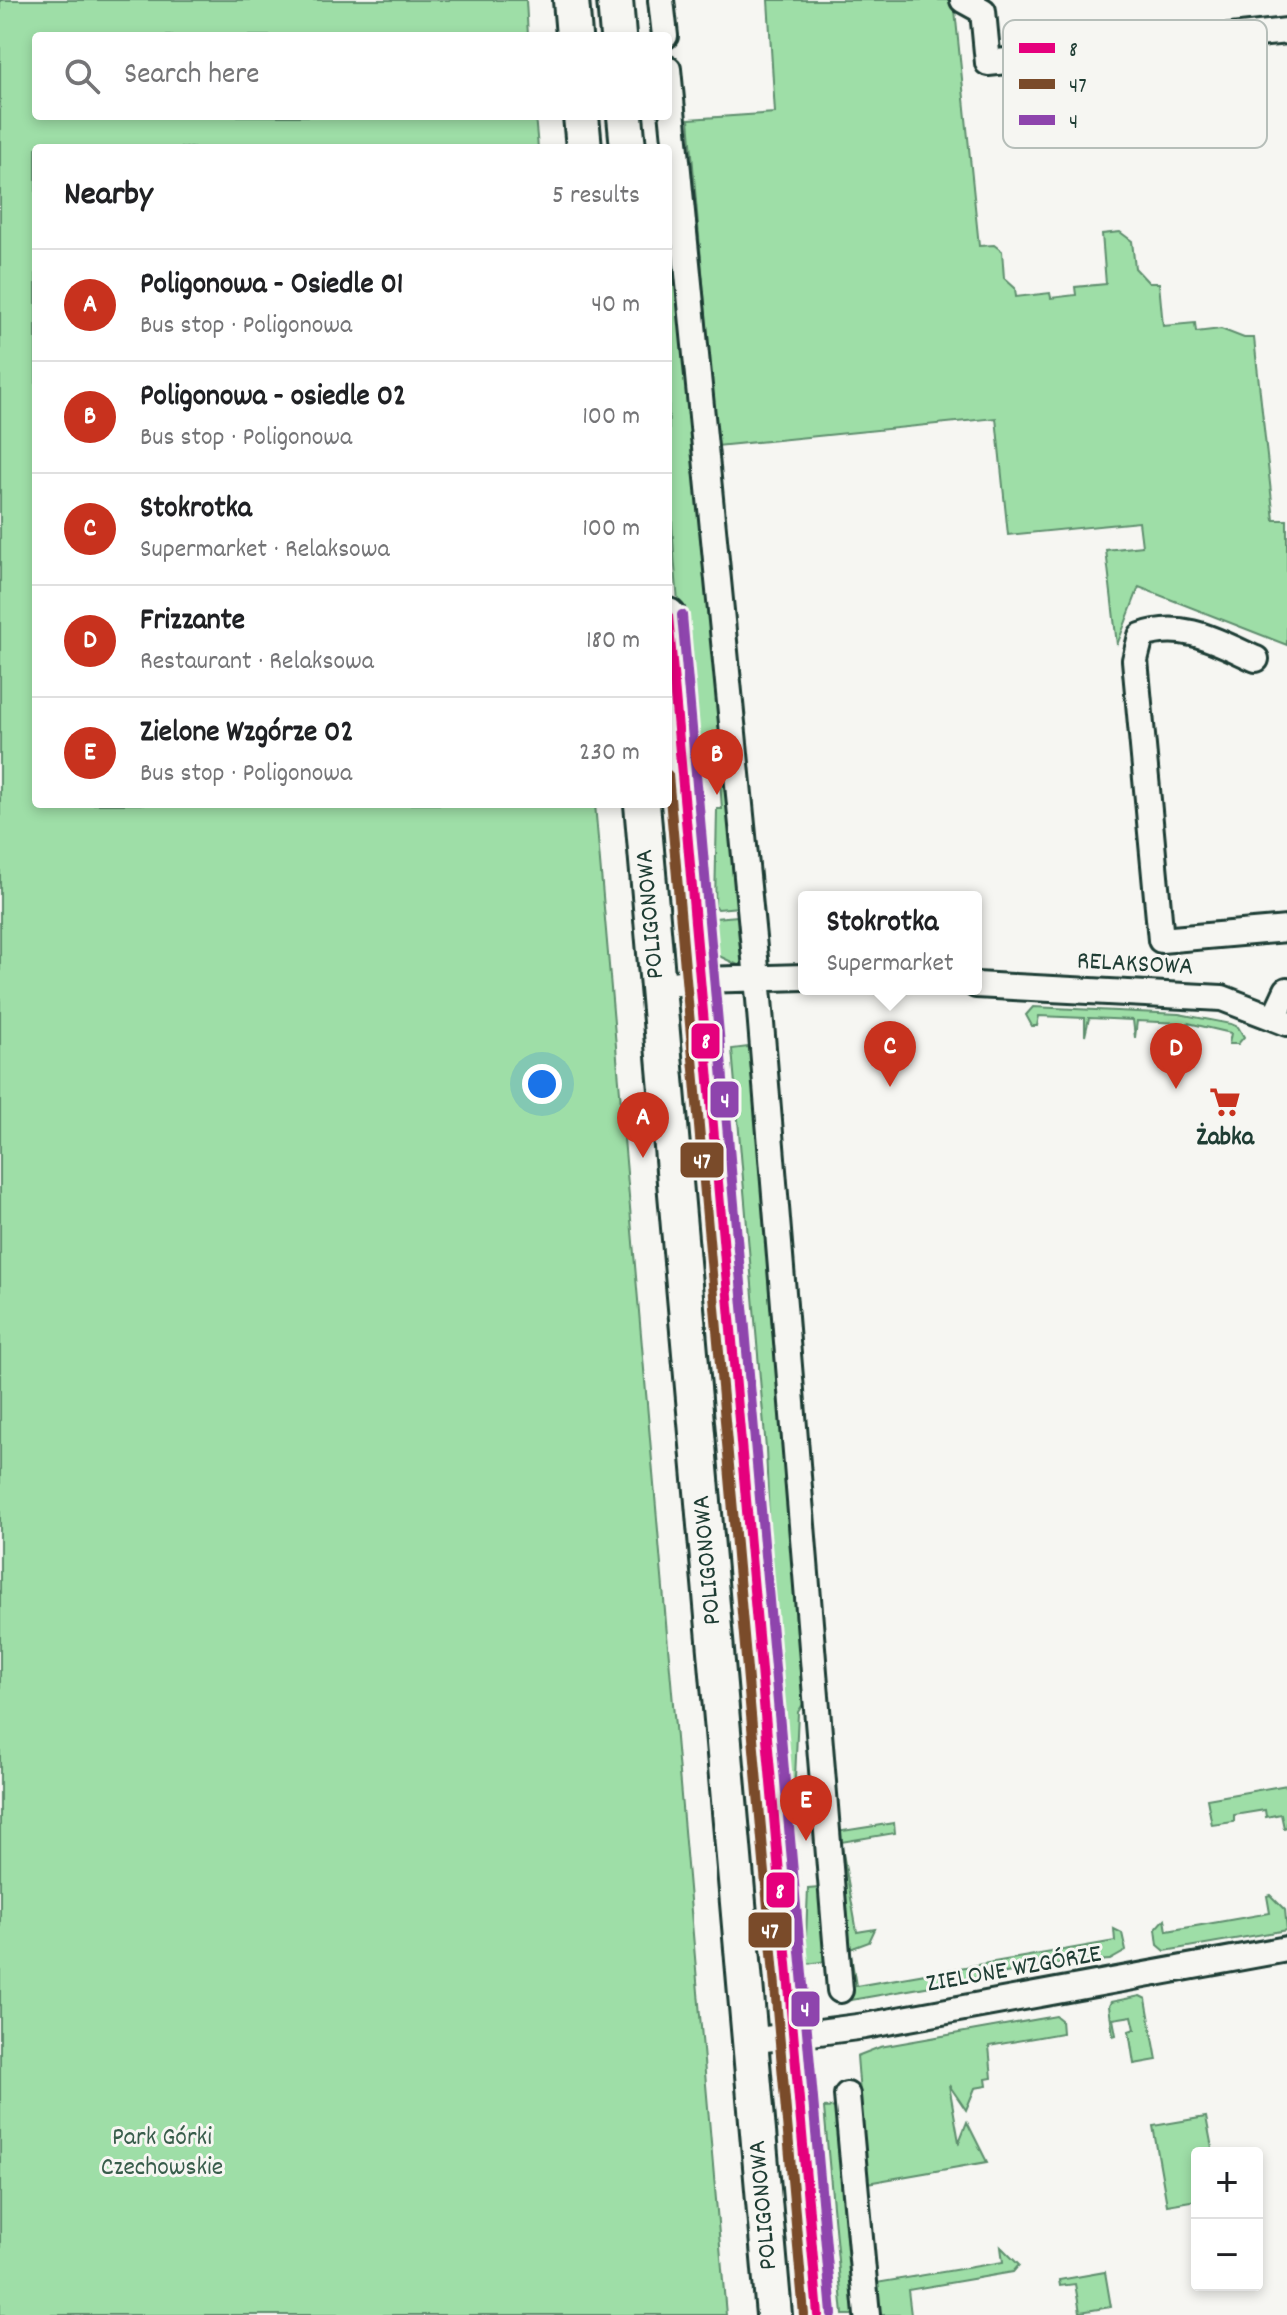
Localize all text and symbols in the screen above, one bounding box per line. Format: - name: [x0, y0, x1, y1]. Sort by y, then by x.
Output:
- legend: [1003, 20, 1267, 148]
- search box: [32, 32, 672, 120]
- text: 8: [1069, 36, 1078, 67]
- icon: search: [60, 54, 104, 98]
- text: Search here: [124, 55, 260, 98]
- text: 47: [1069, 72, 1087, 103]
- text: 4: [1069, 108, 1078, 139]
- text: Nearby: [64, 172, 153, 221]
- text: 5 results: [552, 178, 640, 215]
- text: Poligonowa - Osiedle 01: [140, 265, 403, 308]
- text: A: [83, 287, 97, 324]
- text: 40 m: [591, 287, 640, 324]
- text: Bus stop · Poligonowa: [140, 308, 352, 345]
- text: Poligonowa - osiedle 02: [140, 377, 406, 420]
- text: B: [84, 399, 96, 436]
- text: 100 m: [582, 399, 640, 436]
- text: Bus stop · Poligonowa: [140, 420, 352, 457]
- text: Stokrotka: [140, 489, 252, 532]
- text: C: [84, 511, 96, 548]
- text: 100 m: [582, 511, 640, 548]
- text: Supermarket · Relaksowa: [140, 532, 390, 569]
- text: Frizzante: [140, 601, 245, 644]
- text: D: [83, 623, 97, 660]
- text: 180 m: [586, 623, 640, 660]
- text: Restaurant · Relaksowa: [140, 644, 374, 681]
- text: Zielone Wzgórze 02: [140, 713, 354, 756]
- pin: B: [691, 729, 743, 795]
- text: E: [84, 735, 96, 772]
- text: 230 m: [579, 735, 640, 772]
- text: Bus stop · Poligonowa: [140, 756, 352, 793]
- street label: POLIGONOWA: [627, 847, 675, 981]
- popup: [798, 891, 982, 995]
- text: Stokrotka: [826, 903, 938, 946]
- street label: RELAKSOWA: [1076, 943, 1194, 987]
- text: Supermarket: [826, 946, 954, 983]
- pin: C: [864, 1021, 916, 1087]
- line badge: 8: [690, 1022, 721, 1060]
- pin: D: [1150, 1023, 1202, 1089]
- text: 8: [702, 1028, 711, 1059]
- your location: [522, 1064, 562, 1104]
- line badge: 4: [709, 1080, 740, 1119]
- supermarket icon: Żabka: [1208, 1085, 1242, 1119]
- text: 4: [720, 1087, 730, 1118]
- pin: A: [617, 1092, 669, 1158]
- place label: Żabka: [1196, 1120, 1255, 1157]
- line badge: 47: [679, 1141, 725, 1179]
- text: 47: [693, 1148, 711, 1179]
- street label: POLIGONOWA: [684, 1493, 732, 1627]
- pin: E: [780, 1775, 832, 1841]
- line badge: 8: [765, 1871, 796, 1909]
- text: 8: [776, 1878, 785, 1909]
- line badge: 47: [747, 1911, 793, 1949]
- text: 47: [761, 1918, 779, 1949]
- street label: ZIELONE WZGÓRZE: [924, 1936, 1105, 2004]
- line badge: 4: [790, 1990, 821, 2028]
- text: 4: [800, 1996, 810, 2027]
- park label: Park Górki Czechowskie: [101, 2120, 223, 2187]
- street label: POLIGONOWA: [740, 2138, 788, 2272]
- map controls: [1191, 2147, 1263, 2291]
- button: +: [1191, 2147, 1263, 2219]
- button: −: [1191, 2219, 1263, 2291]

